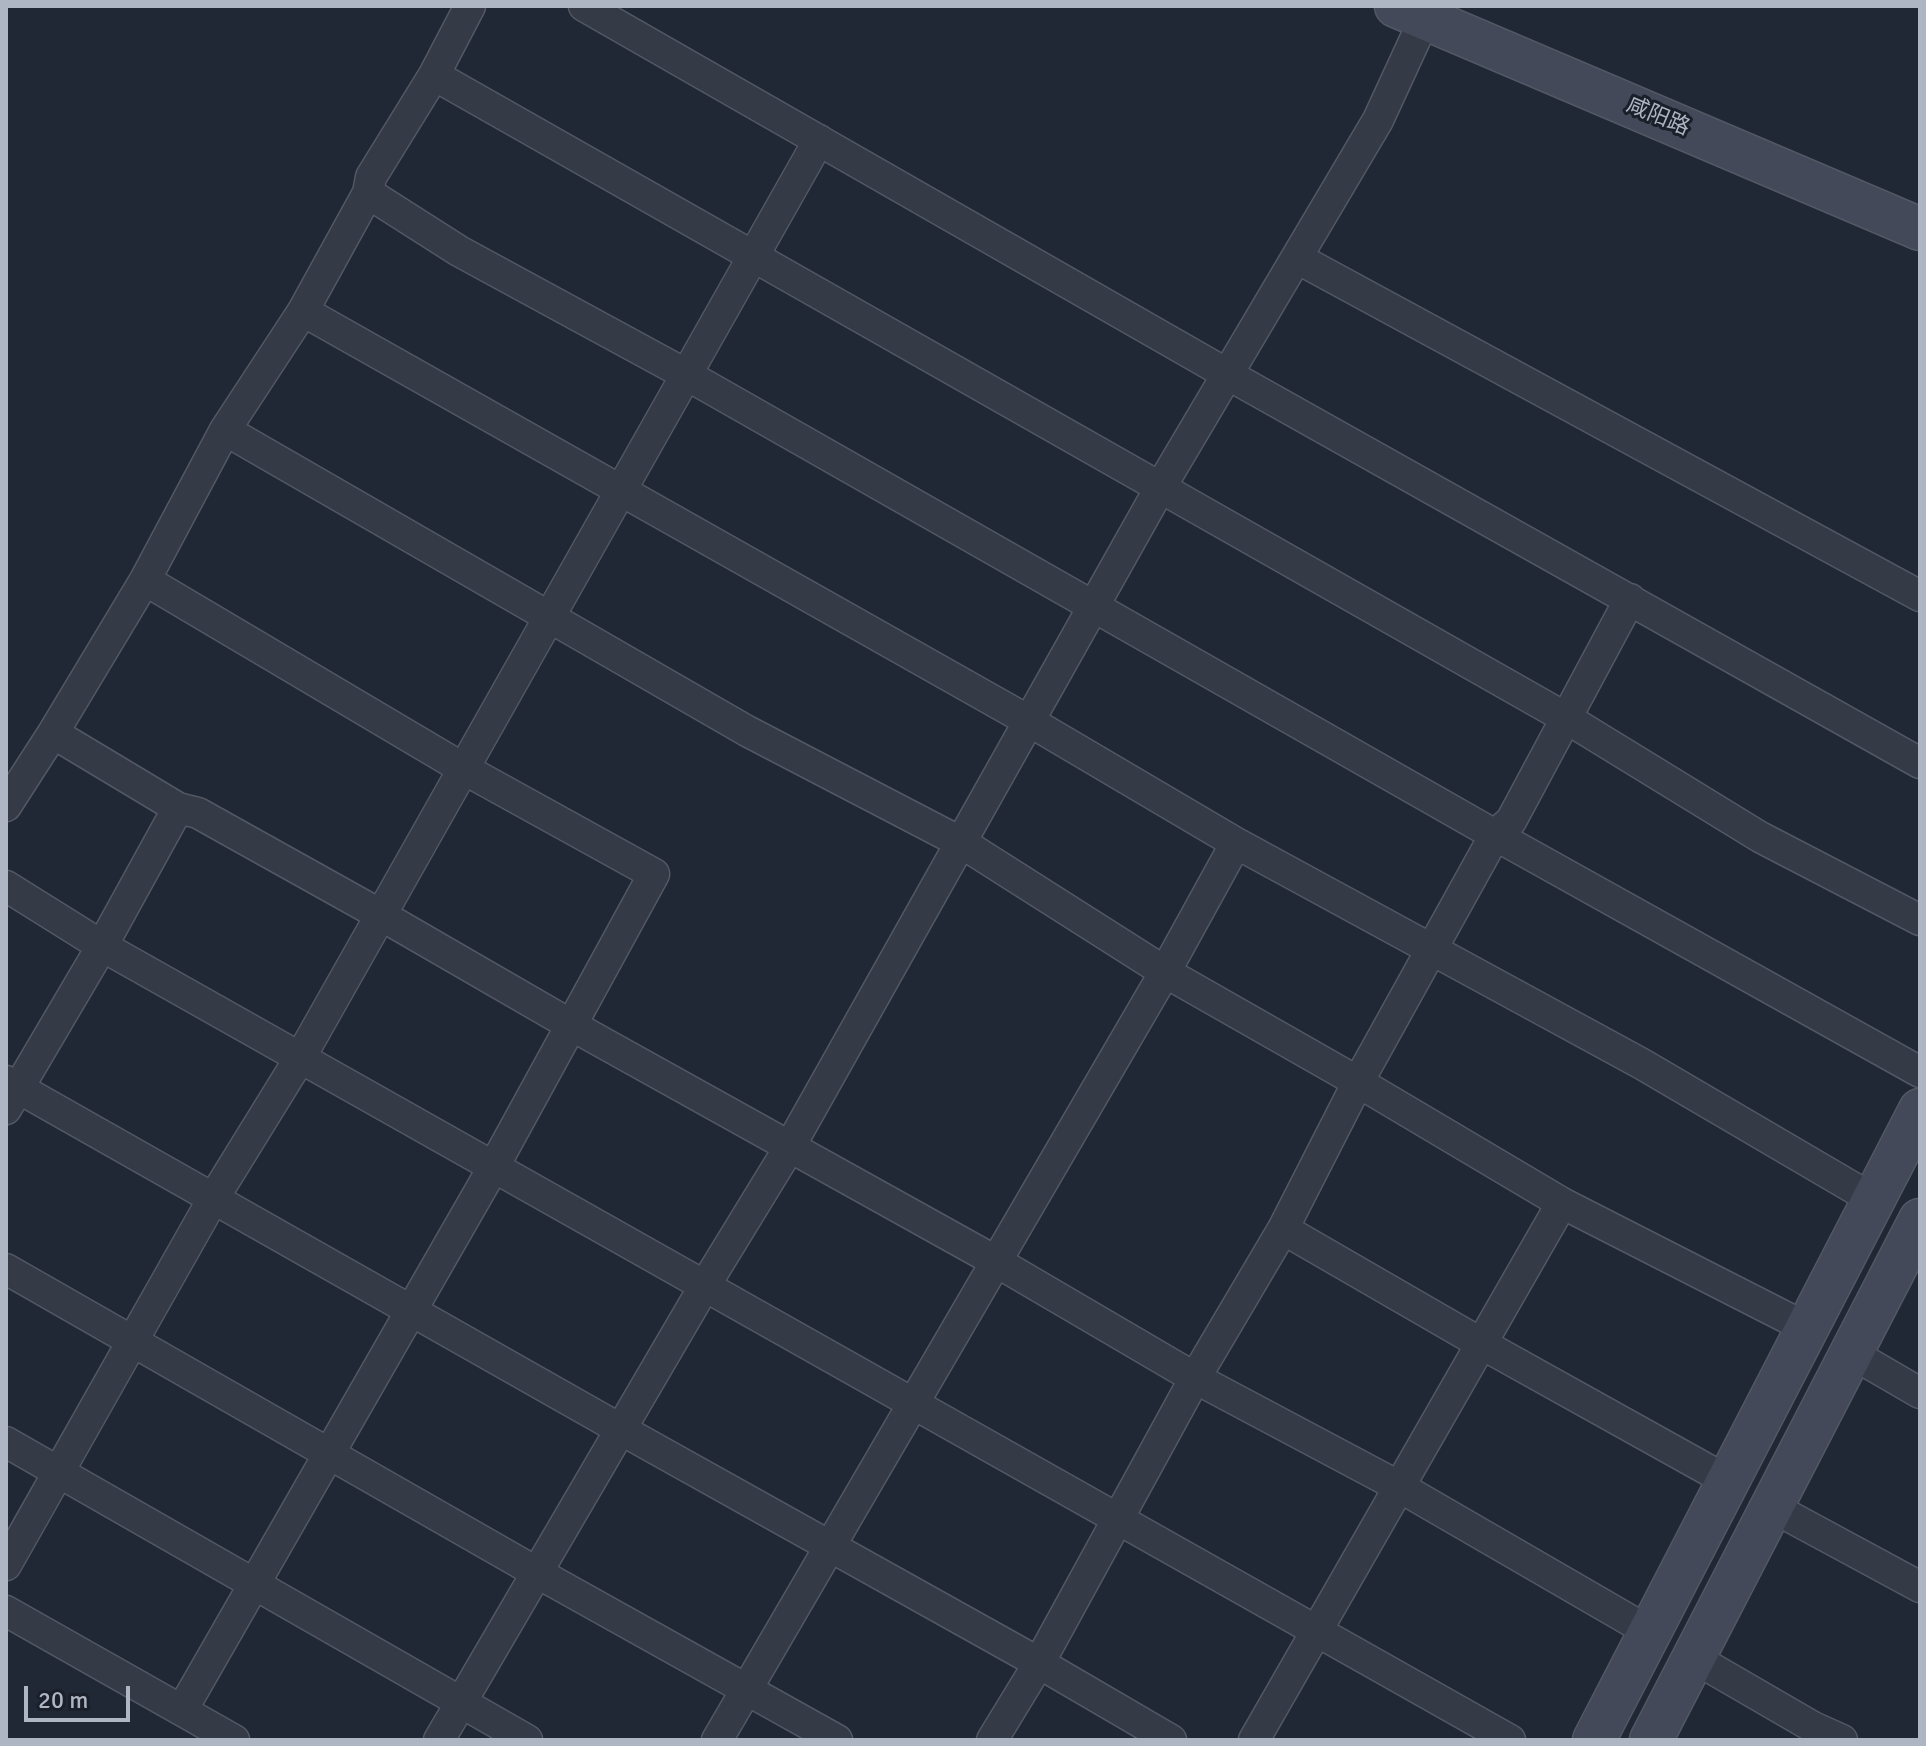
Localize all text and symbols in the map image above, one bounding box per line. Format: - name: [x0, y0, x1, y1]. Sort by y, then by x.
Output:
- street label: 咸阳路: [1622, 92, 1694, 142]
- scale bar: [28, 1670, 134, 1720]
- text: 20 m: [38, 1685, 88, 1715]

